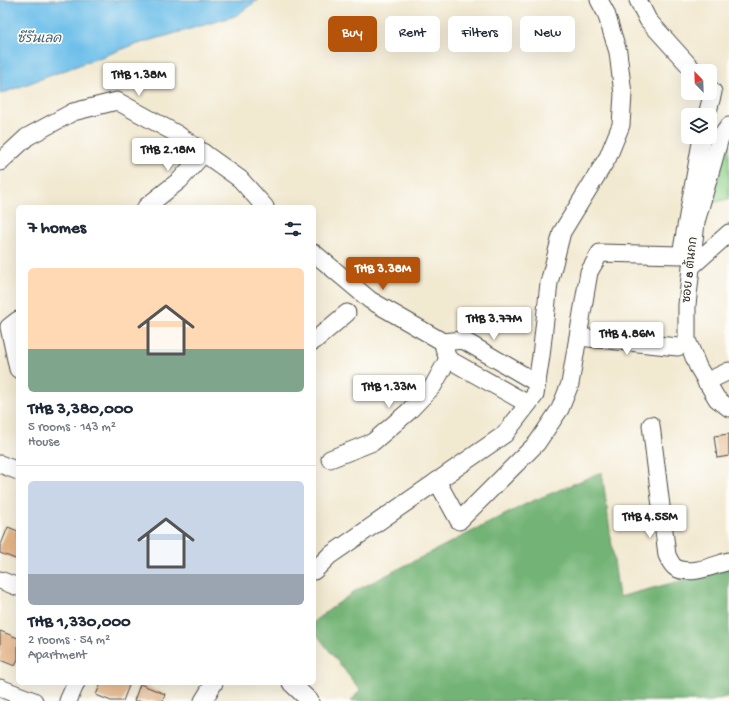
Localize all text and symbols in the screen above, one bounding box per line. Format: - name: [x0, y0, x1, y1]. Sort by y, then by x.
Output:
- chip: Buy: [328, 16, 377, 52]
- chip: Rent: [385, 16, 440, 52]
- chip: Filters: [448, 16, 512, 52]
- chip: New: [520, 16, 575, 52]
- water label: ซีรีนเลค: [17, 29, 62, 47]
- pin: THB 1.38M: [93, 63, 185, 97]
- north arrow: [681, 64, 717, 100]
- map controls: [681, 64, 717, 144]
- text: THB 1.38M: [112, 68, 166, 83]
- button: layers: [681, 108, 717, 144]
- pin: THB 2.18M: [122, 138, 214, 172]
- text: THB 2.18M: [141, 143, 195, 158]
- icon: filters: [282, 218, 304, 240]
- text: 7 homes: [28, 219, 86, 239]
- street label: ซอย 8 ต้นกก: [679, 236, 701, 304]
- pin: THB 3.38M: [337, 257, 429, 291]
- text: THB 3.38M: [355, 262, 411, 277]
- icon: home: [130, 294, 202, 366]
- pin: THB 3.77M: [448, 307, 540, 341]
- text: THB 3.77M: [466, 312, 522, 327]
- pin: THB 4.86M: [581, 322, 673, 356]
- text: THB 4.86M: [599, 327, 655, 342]
- pin: THB 1.33M: [343, 375, 435, 409]
- text: THB 1.33M: [362, 380, 416, 395]
- text: THB 3,380,000: [28, 400, 133, 420]
- text: 5 rooms · 143 m²: [28, 420, 116, 435]
- text: House: [28, 435, 60, 450]
- pin: THB 4.55M: [604, 505, 696, 539]
- icon: home: [130, 507, 202, 579]
- text: THB 4.55M: [622, 510, 678, 525]
- text: THB 1,330,000: [28, 613, 131, 633]
- text: 2 rooms · 54 m²: [28, 633, 110, 648]
- text: Apartment: [28, 648, 87, 663]

